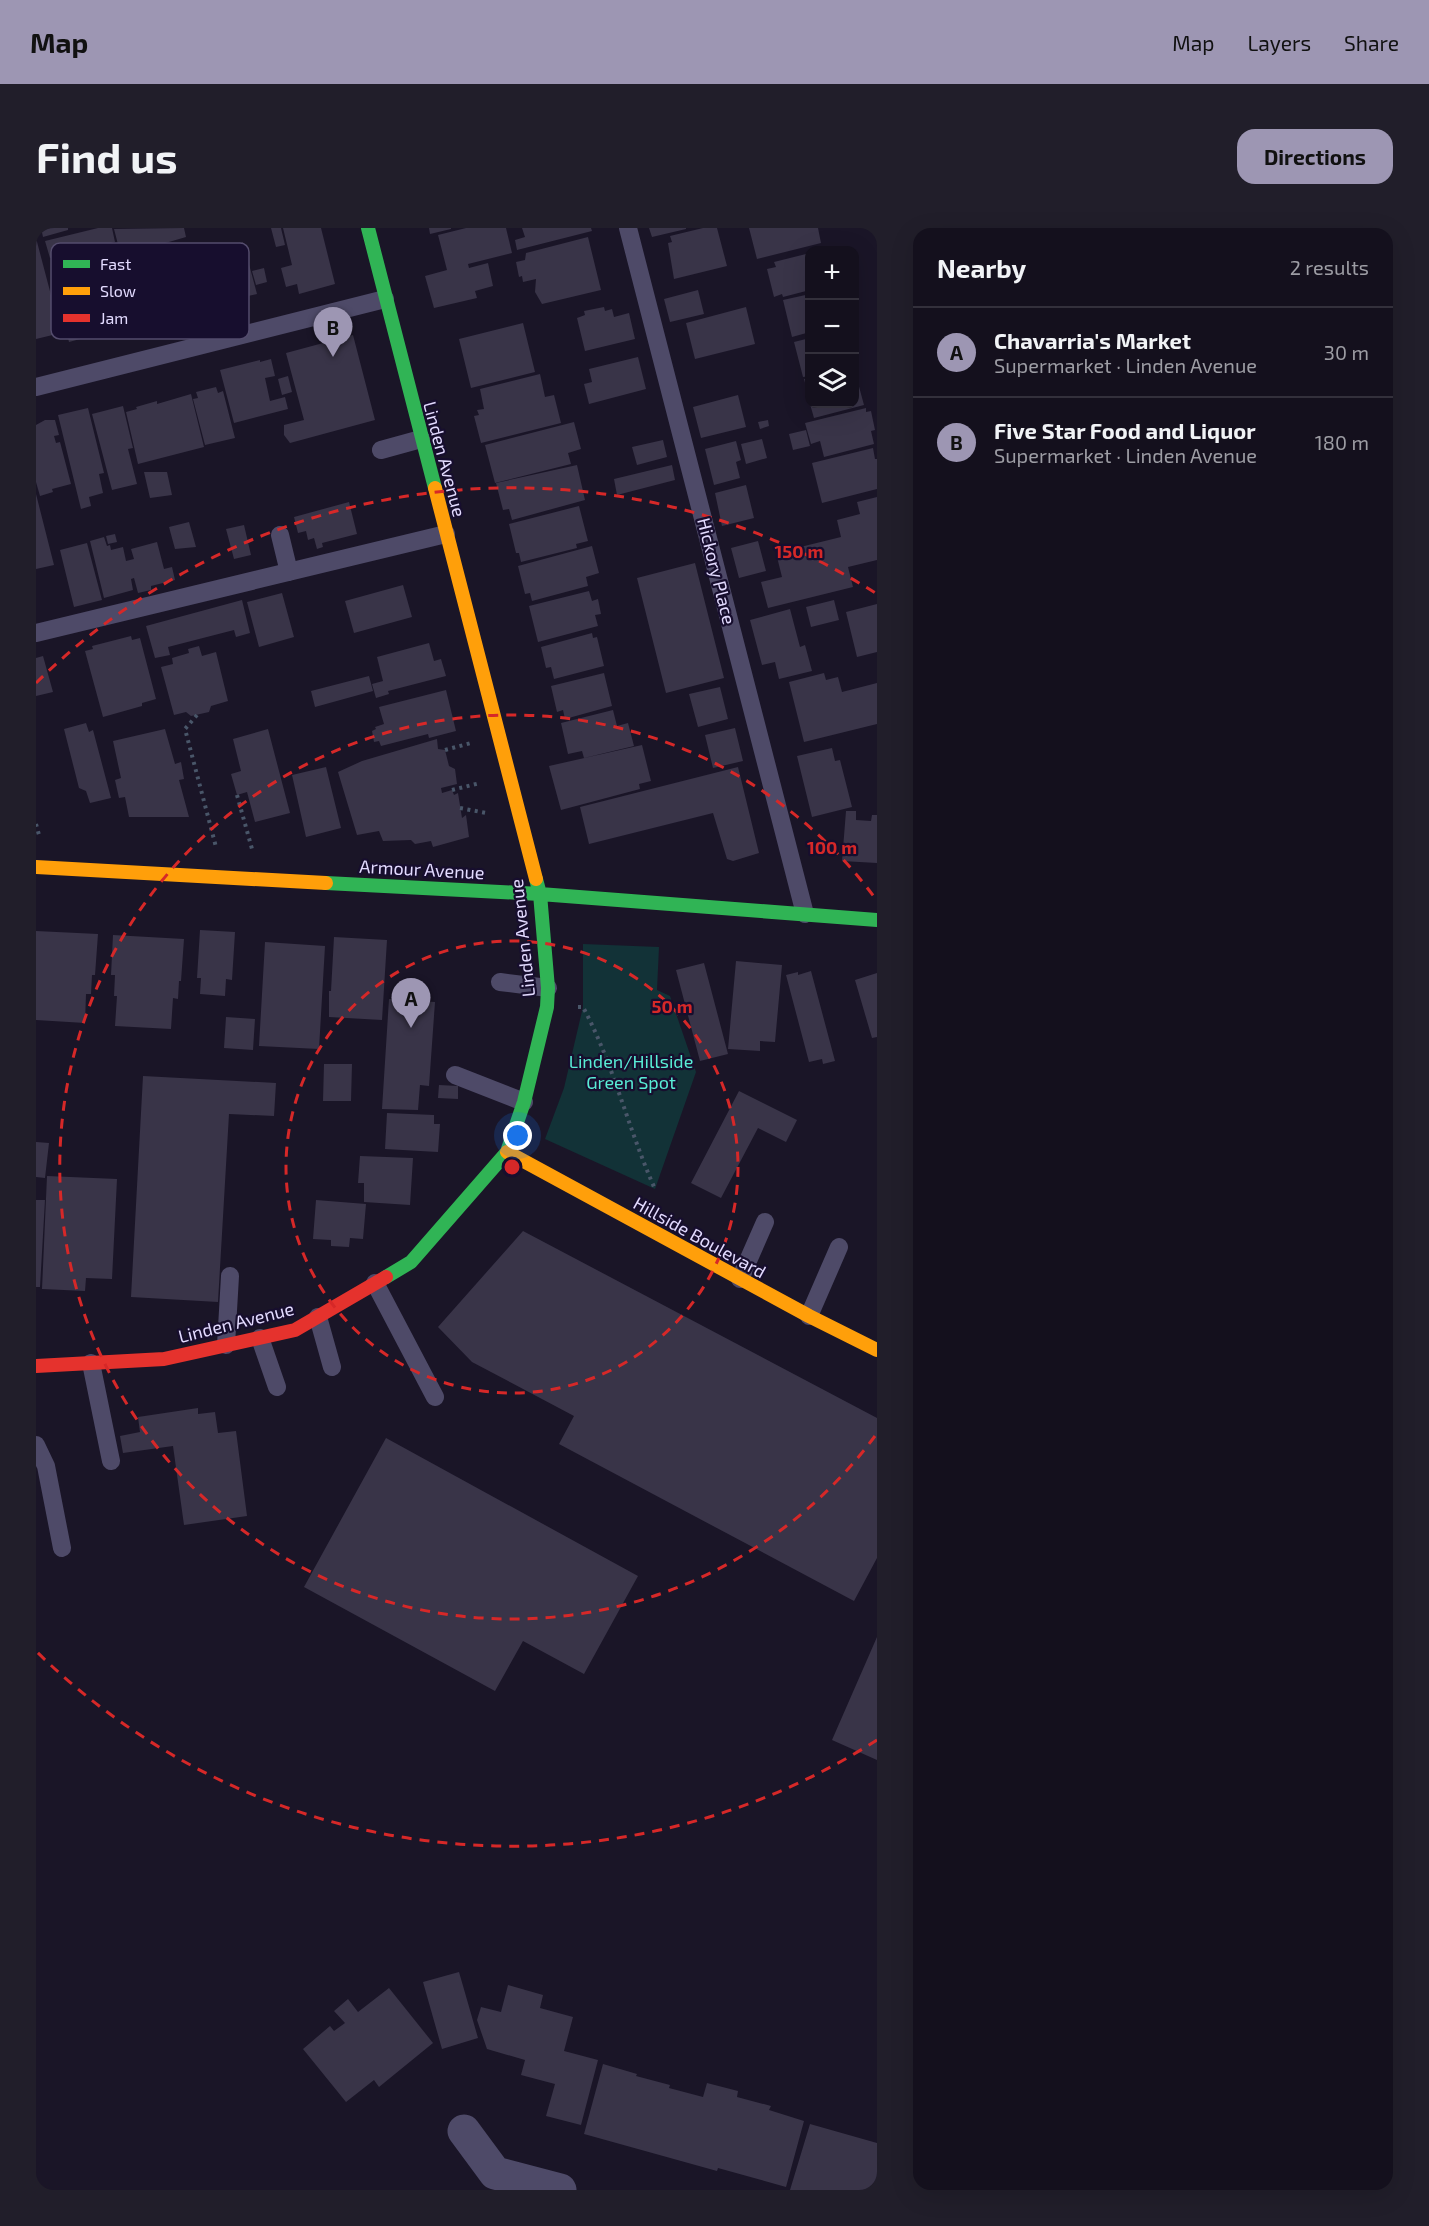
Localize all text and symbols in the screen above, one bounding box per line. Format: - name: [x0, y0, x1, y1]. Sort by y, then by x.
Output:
- text: Map: [30, 25, 88, 59]
- text: Map: [1172, 30, 1214, 55]
- text: Layers: [1247, 30, 1311, 55]
- text: Share: [1344, 30, 1399, 55]
- button: Directions: [1237, 129, 1393, 184]
- text: Find us: [36, 131, 178, 181]
- legend: [51, 243, 249, 339]
- map controls: [805, 246, 859, 408]
- button: +: [805, 246, 859, 300]
- text: Nearby: [937, 252, 1026, 283]
- text: Fast: [100, 254, 131, 273]
- text: 2 results: [1290, 255, 1369, 279]
- text: Slow: [100, 281, 136, 300]
- button: −: [805, 300, 859, 354]
- text: Jam: [100, 308, 128, 327]
- pin: B: [314, 308, 352, 357]
- text: Chavarria's Market: [994, 327, 1191, 353]
- text: A: [950, 340, 963, 364]
- text: 30 m: [1324, 340, 1369, 364]
- text: Supermarket · Linden Avenue: [994, 353, 1257, 377]
- button: layers: [805, 354, 859, 408]
- street label: Linden Avenue: [419, 399, 471, 519]
- text: Five Star Food and Liquor: [994, 417, 1256, 443]
- text: B: [950, 430, 963, 454]
- text: 180 m: [1315, 430, 1369, 454]
- text: Supermarket · Linden Avenue: [994, 443, 1257, 467]
- street label: Hickory Place: [693, 515, 741, 627]
- text: 150 m: [775, 540, 823, 562]
- text: 100 m: [807, 836, 857, 858]
- street label: Armour Avenue: [359, 855, 485, 883]
- street label: Linden Avenue: [505, 878, 539, 998]
- pin: A: [392, 978, 430, 1028]
- text: 50 m: [651, 995, 693, 1017]
- park label: Linden/Hillside Green Spot: [569, 1050, 693, 1093]
- your location: [503, 1121, 532, 1150]
- centre of rings: [502, 1157, 522, 1177]
- street label: Hillside Boulevard: [630, 1191, 770, 1283]
- street label: Linden Avenue: [176, 1297, 296, 1347]

